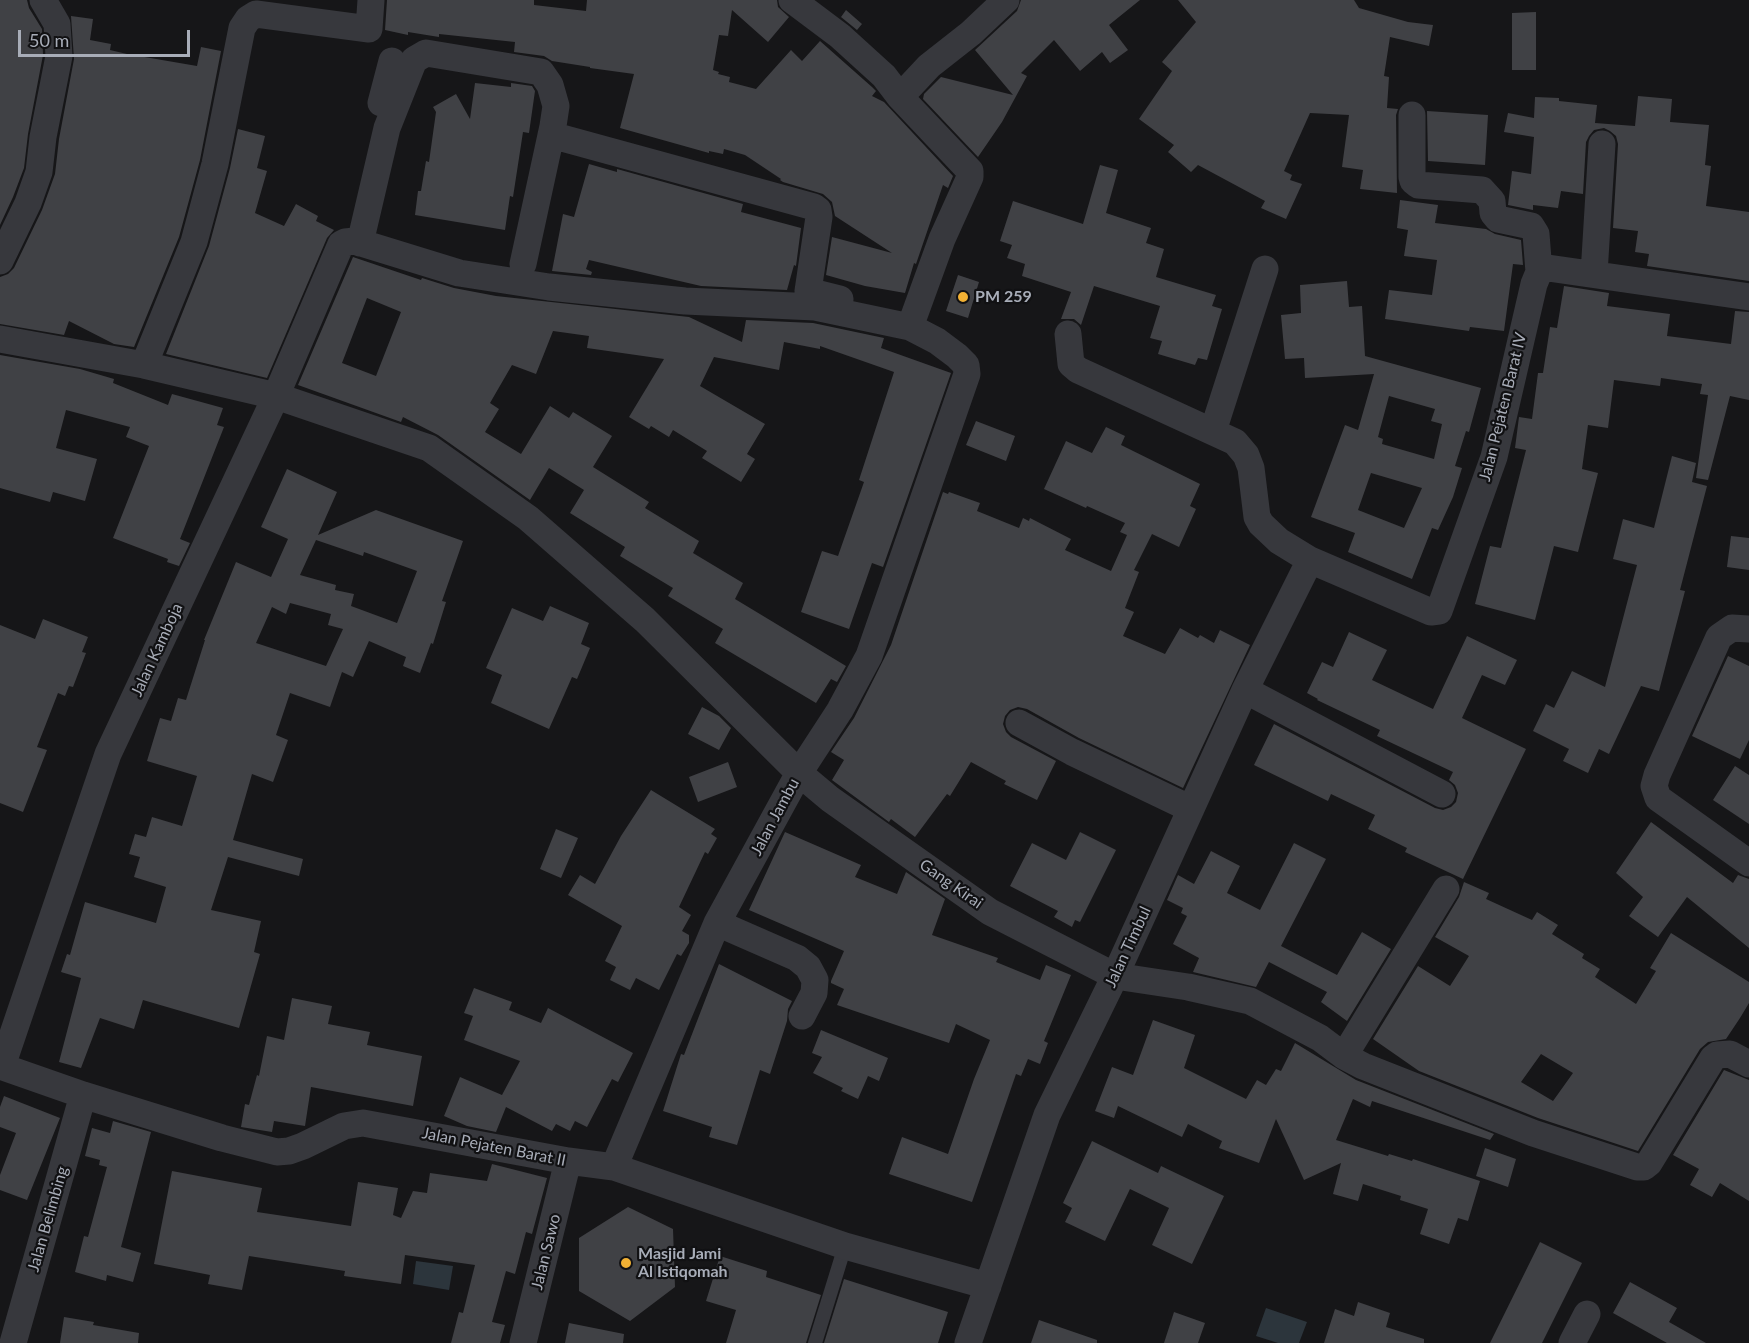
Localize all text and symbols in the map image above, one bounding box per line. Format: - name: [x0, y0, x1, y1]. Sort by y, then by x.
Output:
- scale bar: [21, 18, 194, 56]
- text: 50 m: [29, 29, 69, 51]
- place label: PM 259: [975, 287, 1032, 307]
- marker: PM 259: [956, 290, 970, 304]
- street label: Jalan Pejaten Barat IV: [1475, 331, 1531, 483]
- street label: Jalan Kamboja: [127, 600, 187, 700]
- street label: Jalan Jambu: [747, 775, 803, 859]
- street label: Gang Kirai: [916, 855, 986, 913]
- street label: Jalan Timbul: [1101, 903, 1155, 991]
- street label: Jalan Pejaten Barat II: [420, 1124, 568, 1170]
- street label: Jalan Belimbing: [24, 1164, 72, 1274]
- street label: Jalan Sawo: [527, 1212, 565, 1292]
- place label: Masjid Jami Al Istiqomah: [638, 1244, 728, 1282]
- marker: Masjid Jami Al Istiqomah: [619, 1256, 633, 1270]

